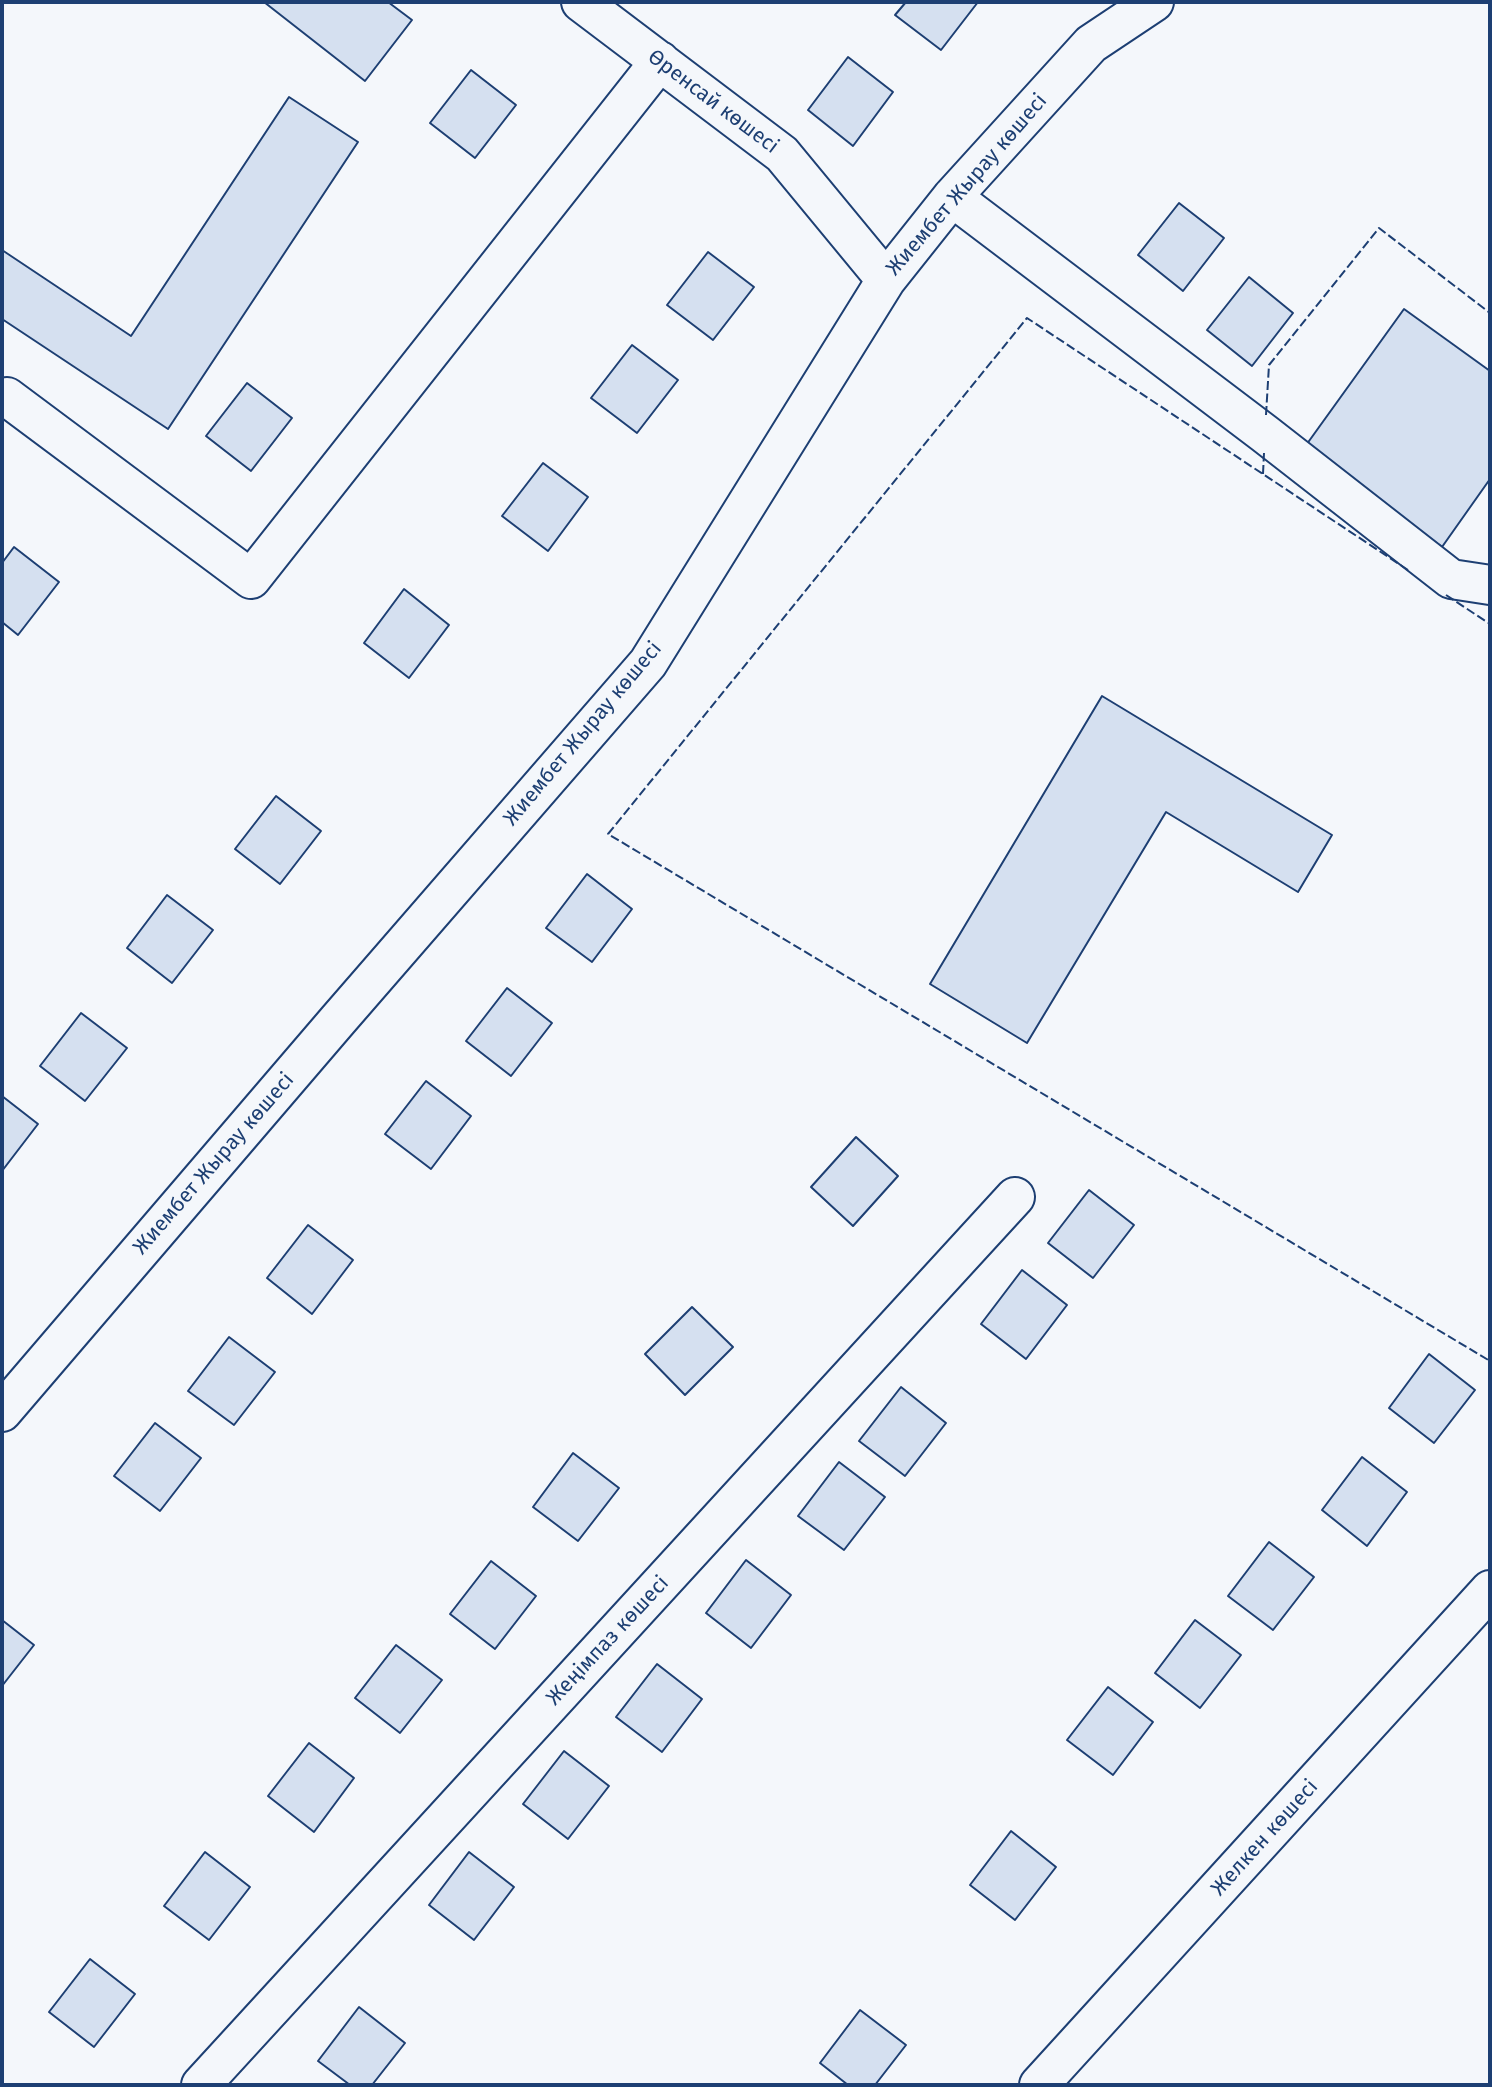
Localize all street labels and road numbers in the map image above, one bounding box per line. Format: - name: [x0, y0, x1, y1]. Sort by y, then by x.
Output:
- street label: Өренсай көшесі: [643, 45, 783, 159]
- street label: Жиембет Жырау көшесі: [881, 89, 1053, 281]
- street label: Жиембет Жырау көшесі: [499, 637, 667, 831]
- street label: Жиембет Жырау көшесі: [128, 1068, 300, 1260]
- street label: Жеңімпаз көшесі: [542, 1571, 674, 1711]
- street label: Желкен көшесі: [1206, 1775, 1324, 1901]

